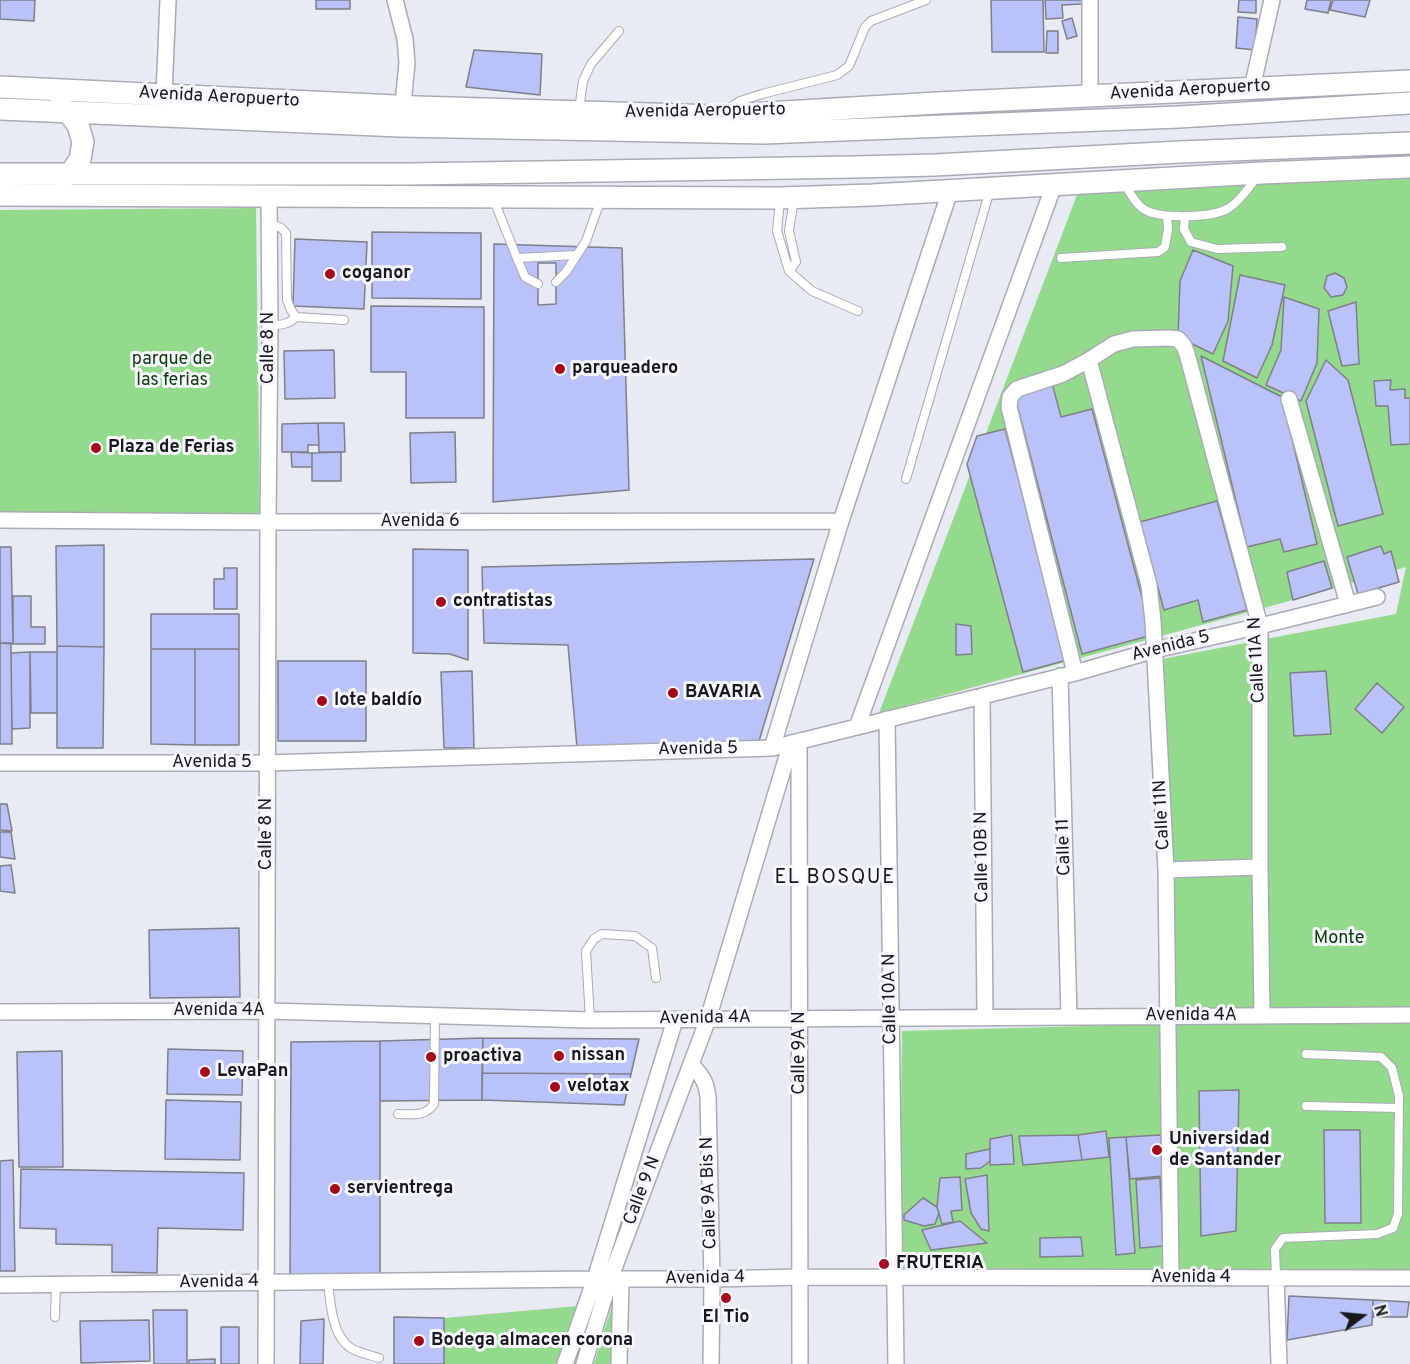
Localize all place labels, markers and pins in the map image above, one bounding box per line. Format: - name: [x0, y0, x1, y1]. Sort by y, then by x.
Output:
- place label: coganor: [342, 263, 411, 285]
- marker: coganor: [323, 267, 337, 281]
- place label: parqueadero: [572, 358, 678, 380]
- marker: parqueadero: [553, 362, 567, 376]
- place label: Plaza de Ferias: [108, 437, 234, 459]
- marker: Plaza de Ferias: [89, 441, 103, 455]
- place label: contratistas: [453, 591, 553, 613]
- marker: contratistas: [434, 595, 448, 609]
- place label: BAVARIA: [685, 682, 762, 704]
- marker: BAVARIA: [666, 686, 680, 700]
- place label: lote baldío: [334, 690, 422, 712]
- marker: lote baldío: [315, 694, 329, 708]
- place label: nissan: [571, 1045, 625, 1067]
- place label: proactiva: [443, 1046, 522, 1068]
- marker: nissan: [552, 1049, 566, 1063]
- marker: proactiva: [424, 1050, 438, 1064]
- place label: LevaPan: [217, 1061, 288, 1083]
- marker: LevaPan: [198, 1065, 212, 1079]
- place label: velotax: [567, 1076, 630, 1098]
- marker: velotax: [548, 1080, 562, 1094]
- place label: Universidad de Santander: [1169, 1129, 1281, 1172]
- marker: Universidad de Santander: [1150, 1143, 1164, 1157]
- place label: servientrega: [347, 1178, 453, 1200]
- marker: servientrega: [328, 1182, 342, 1196]
- place label: FRUTERIA: [896, 1253, 984, 1275]
- marker: FRUTERIA: [877, 1257, 891, 1271]
- marker: El Tio: [719, 1291, 733, 1305]
- place label: El Tio: [702, 1307, 750, 1329]
- place label: Bodega almacen corona: [431, 1330, 633, 1352]
- marker: Bodega almacen corona: [412, 1334, 426, 1348]

